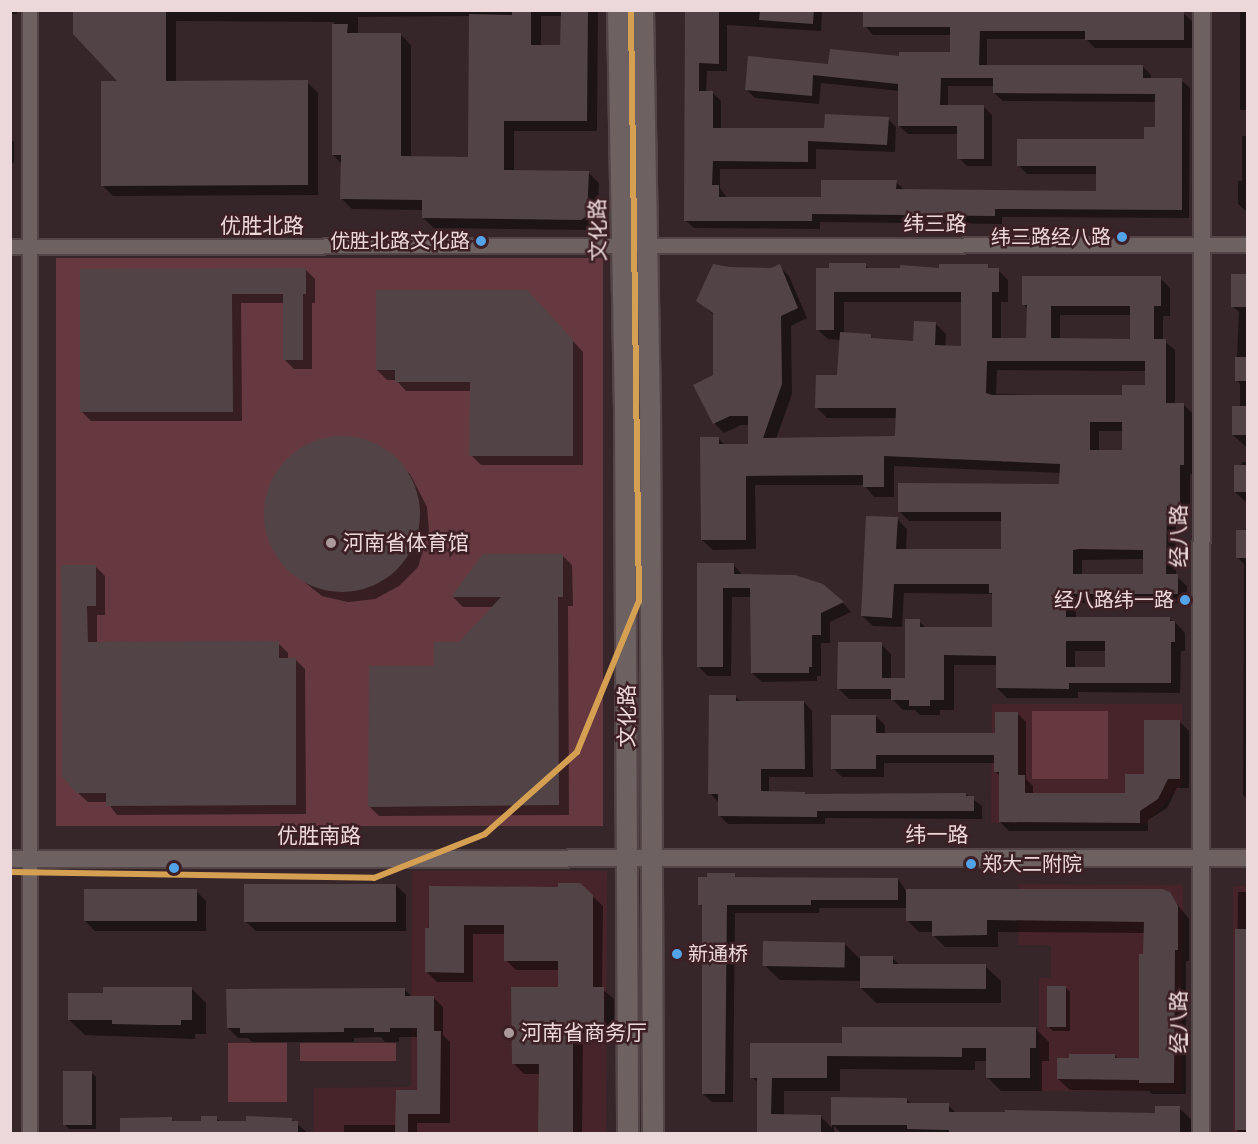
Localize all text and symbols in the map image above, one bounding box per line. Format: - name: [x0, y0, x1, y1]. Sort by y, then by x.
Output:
- street label: 文化路: [585, 198, 611, 262]
- street label: 纬三路: [904, 211, 966, 237]
- street label: 优胜北路: [220, 213, 304, 239]
- place label: 纬三路经八路: [991, 225, 1111, 249]
- place label: 优胜北路文化路: [330, 229, 470, 253]
- marker: 纬三路经八路: [1116, 231, 1128, 243]
- marker: 优胜北路文化路: [475, 235, 487, 247]
- street label: 经八路: [1166, 505, 1192, 567]
- place label: 河南省体育馆: [343, 530, 469, 556]
- marker: 河南省体育馆: [324, 536, 338, 550]
- place label: 经八路纬一路: [1054, 588, 1174, 612]
- marker: 经八路纬一路: [1179, 594, 1191, 606]
- street label: 文化路: [614, 685, 640, 747]
- street label: 纬一路: [906, 822, 968, 848]
- street label: 优胜南路: [277, 823, 361, 849]
- place label: 郑大二附院: [982, 852, 1082, 876]
- marker: 郑大二附院: [965, 858, 977, 870]
- unlabelled marker: [168, 862, 180, 874]
- place label: 新通桥: [688, 942, 748, 966]
- marker: 新通桥: [671, 948, 683, 960]
- street label: 经八路: [1166, 991, 1192, 1053]
- place label: 河南省商务厅: [521, 1020, 647, 1046]
- marker: 河南省商务厅: [502, 1026, 516, 1040]

